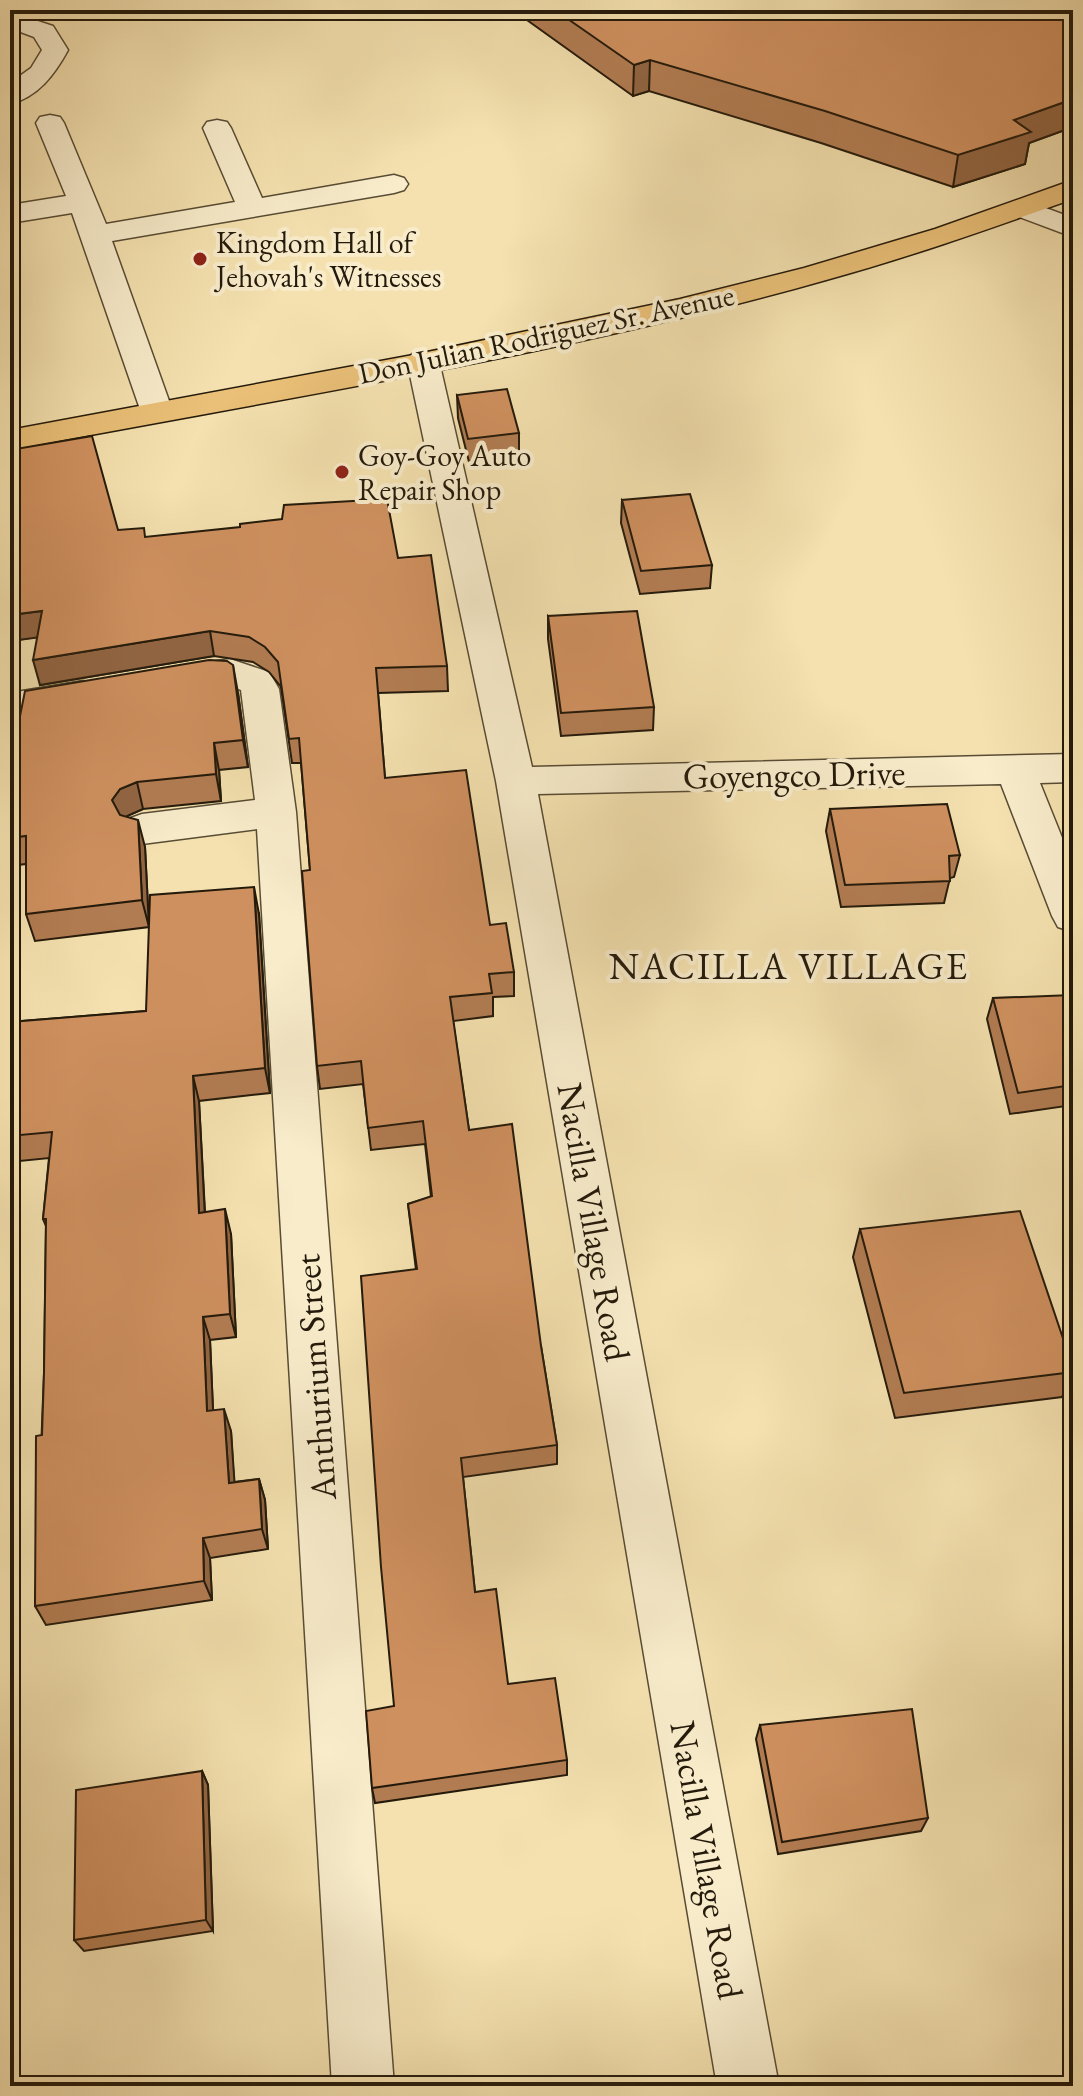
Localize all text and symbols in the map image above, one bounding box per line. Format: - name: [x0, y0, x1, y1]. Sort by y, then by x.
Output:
- place label: Kingdom Hall of Jehovah's Witnesses: [213, 223, 442, 296]
- marker: Kingdom Hall of Jehovah's Witnesses: [191, 250, 209, 268]
- street label: Don Julian Rodriguez Sr. Avenue: [354, 275, 738, 393]
- place label: Goy-Goy Auto Repair Shop: [358, 436, 531, 509]
- marker: Goy-Goy Auto Repair Shop: [333, 463, 351, 481]
- street label: Goyengco Drive: [682, 749, 906, 799]
- district label: NACILLA VILLAGE: [609, 941, 969, 990]
- street label: Nacilla Village Road: [546, 1079, 642, 1365]
- street label: Anthurium Street: [283, 1252, 347, 1503]
- street label: Nacilla Village Road: [659, 1717, 755, 2003]

